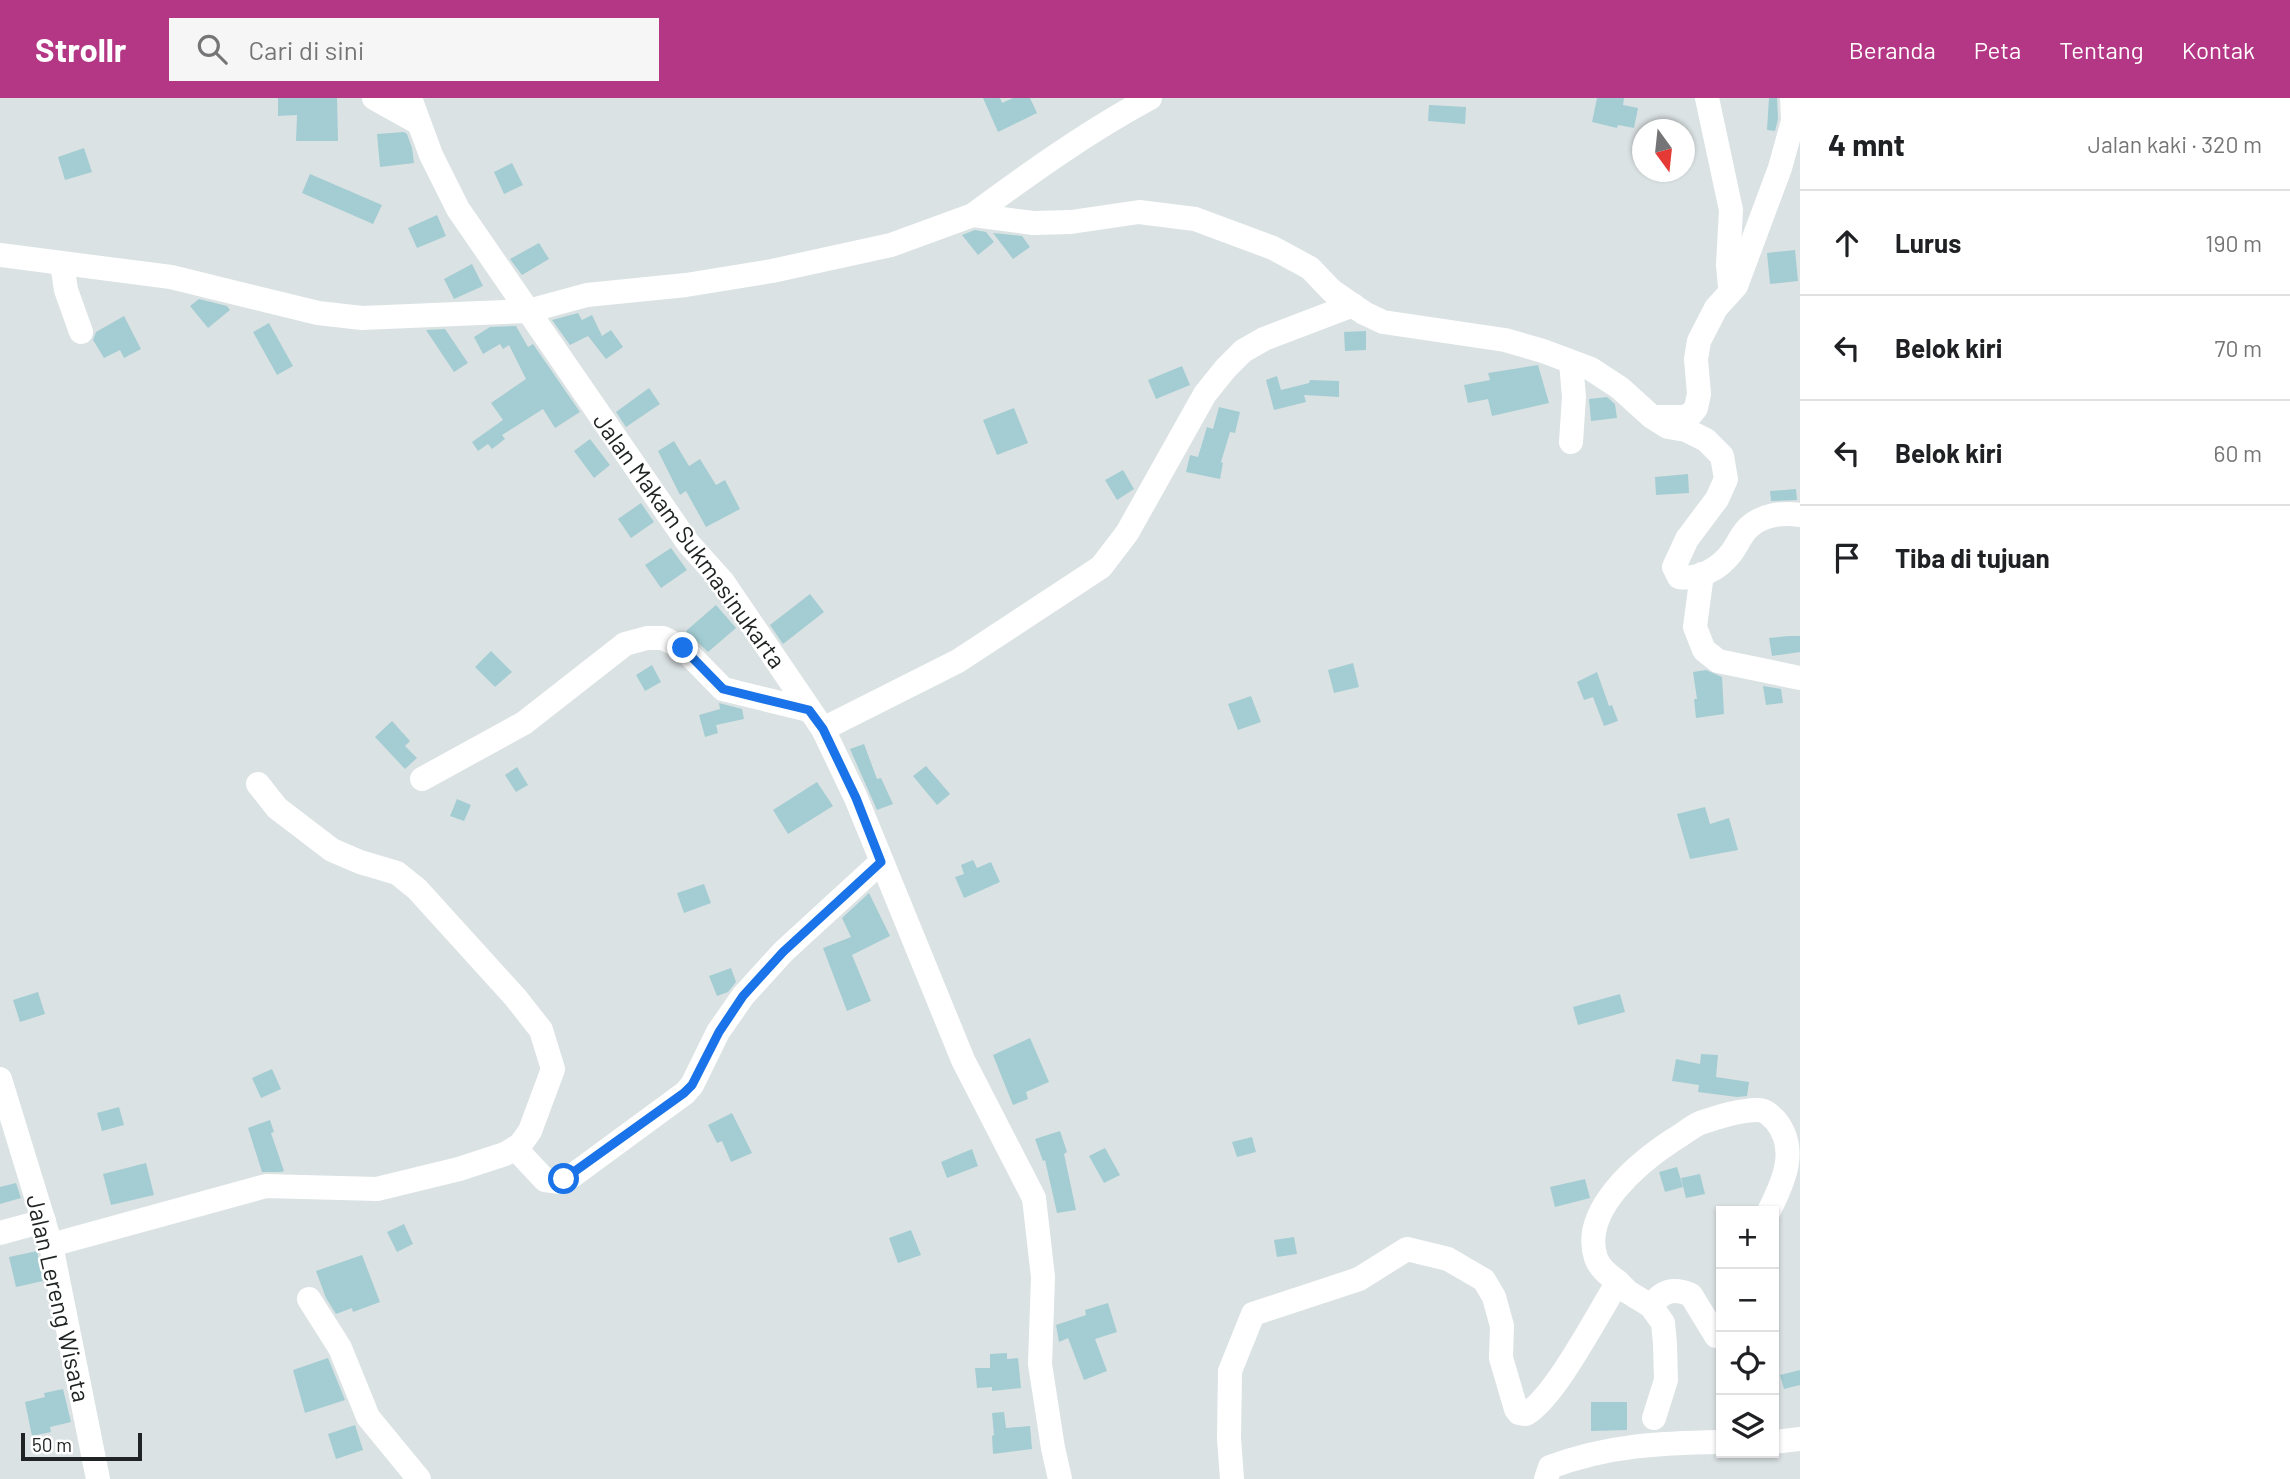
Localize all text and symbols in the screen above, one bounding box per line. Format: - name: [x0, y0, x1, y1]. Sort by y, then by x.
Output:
- search box: [169, 18, 659, 81]
- text: Strollr: [35, 29, 127, 69]
- icon: search: [193, 30, 231, 68]
- text: Cari di sini: [249, 34, 365, 65]
- text: Beranda: [1849, 35, 1936, 64]
- text: Peta: [1974, 35, 2021, 64]
- text: Tentang: [2059, 35, 2144, 64]
- text: Kontak: [2182, 35, 2255, 64]
- north arrow: [1632, 119, 1695, 182]
- text: 4 mnt: [1828, 126, 1905, 162]
- text: Jalan kaki · 320 m: [2088, 130, 2262, 158]
- icon: ahead: [1828, 224, 1866, 262]
- text: Lurus: [1895, 227, 1961, 258]
- text: 190 m: [2205, 229, 2262, 257]
- icon: left: [1828, 329, 1866, 367]
- text: Belok kiri: [1895, 332, 2002, 363]
- text: 70 m: [2215, 334, 2262, 362]
- street label: Jalan Makam Sukmasinukarta: [588, 407, 792, 673]
- icon: left: [1828, 434, 1866, 472]
- text: Belok kiri: [1895, 437, 2002, 468]
- text: 60 m: [2214, 439, 2262, 467]
- icon: arrive: [1828, 539, 1866, 577]
- text: Tiba di tujuan: [1895, 542, 2050, 573]
- route end: [667, 632, 698, 663]
- route start: [548, 1163, 579, 1194]
- street label: Jalan Lereng Wisata: [21, 1191, 97, 1405]
- map controls: [1716, 1206, 1779, 1458]
- button: +: [1716, 1206, 1779, 1269]
- button: −: [1716, 1269, 1779, 1332]
- button: locate: [1716, 1332, 1779, 1395]
- button: layers: [1716, 1395, 1779, 1458]
- scale bar: [21, 1430, 142, 1462]
- text: 50 m: [32, 1433, 72, 1456]

